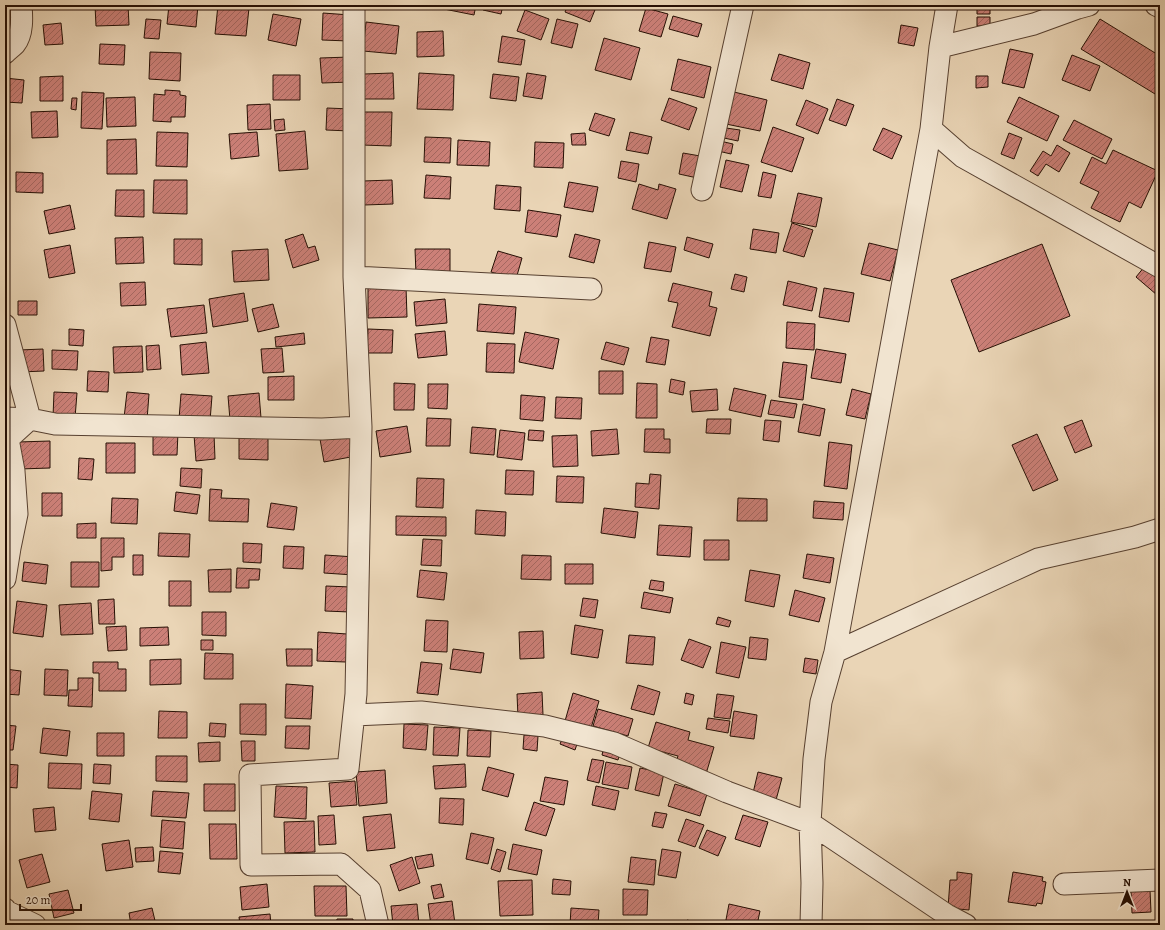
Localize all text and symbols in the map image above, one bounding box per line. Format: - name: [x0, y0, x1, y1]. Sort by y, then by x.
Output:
- north arrow: [1107, 872, 1147, 912]
- text: N: [1123, 875, 1131, 890]
- scale bar: [20, 886, 81, 912]
- text: 20 m: [26, 892, 50, 908]

